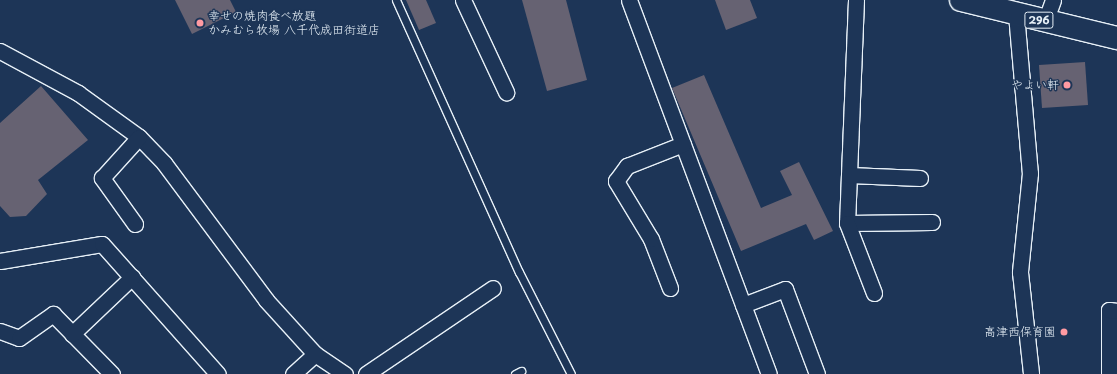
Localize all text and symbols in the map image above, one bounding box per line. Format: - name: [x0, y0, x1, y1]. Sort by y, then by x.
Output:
- place label: 幸せの焼肉食べ放題 かみむら牧場 八千代成田街道店: [208, 9, 380, 37]
- road number: 296: [1024, 11, 1054, 29]
- marker: 幸せの焼肉食べ放題 かみむら牧場 八千代成田街道店: [195, 18, 205, 28]
- place label: やよい軒: [1011, 78, 1059, 92]
- marker: やよい軒: [1062, 80, 1072, 90]
- place label: 高津西保育園: [984, 325, 1056, 339]
- marker: 高津西保育園: [1059, 327, 1069, 337]

